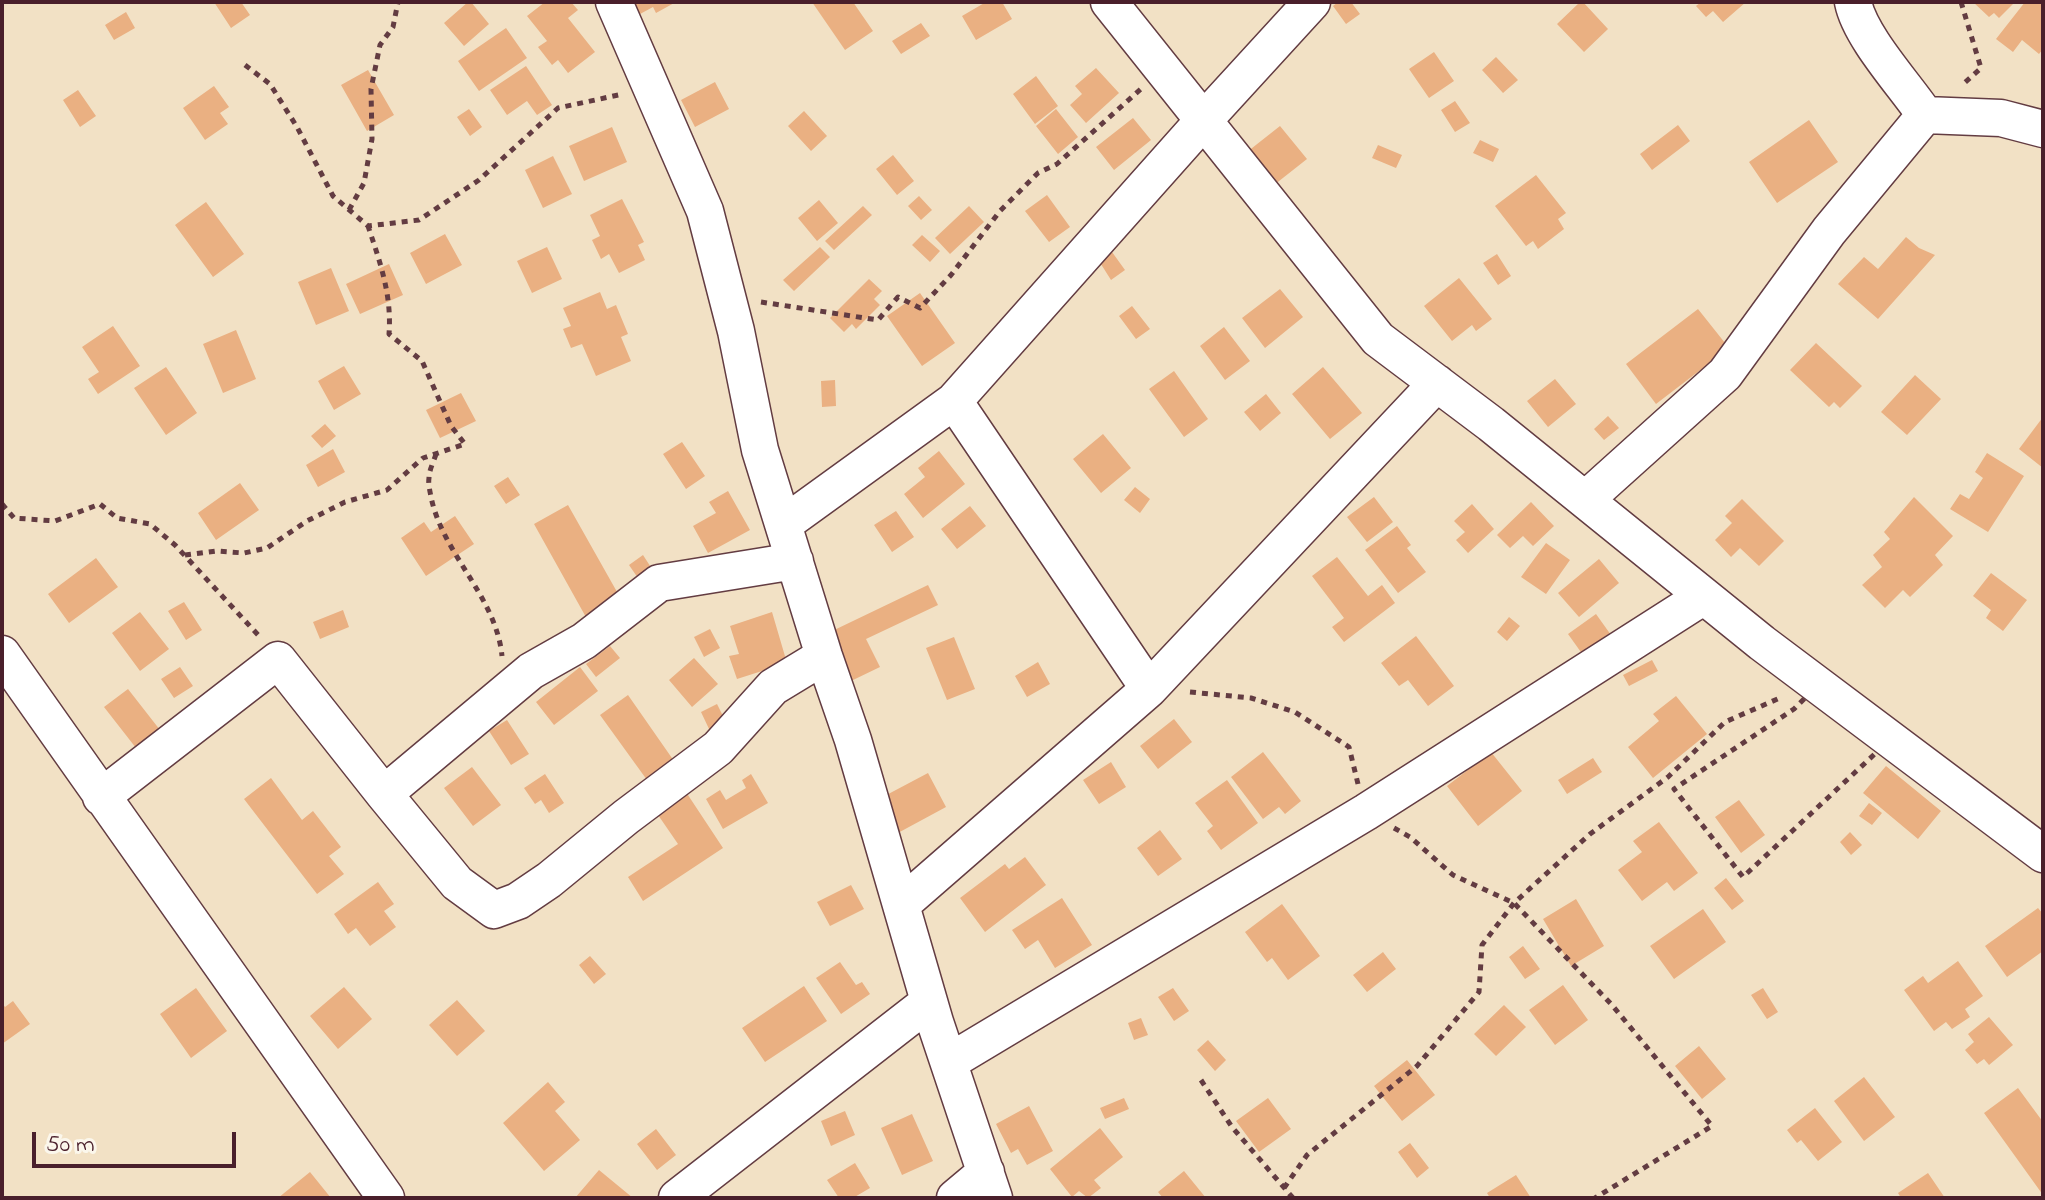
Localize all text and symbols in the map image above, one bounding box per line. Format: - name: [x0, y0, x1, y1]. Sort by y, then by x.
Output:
- scale bar: [36, 1116, 240, 1166]
- text: 50 m: [46, 1128, 95, 1163]

